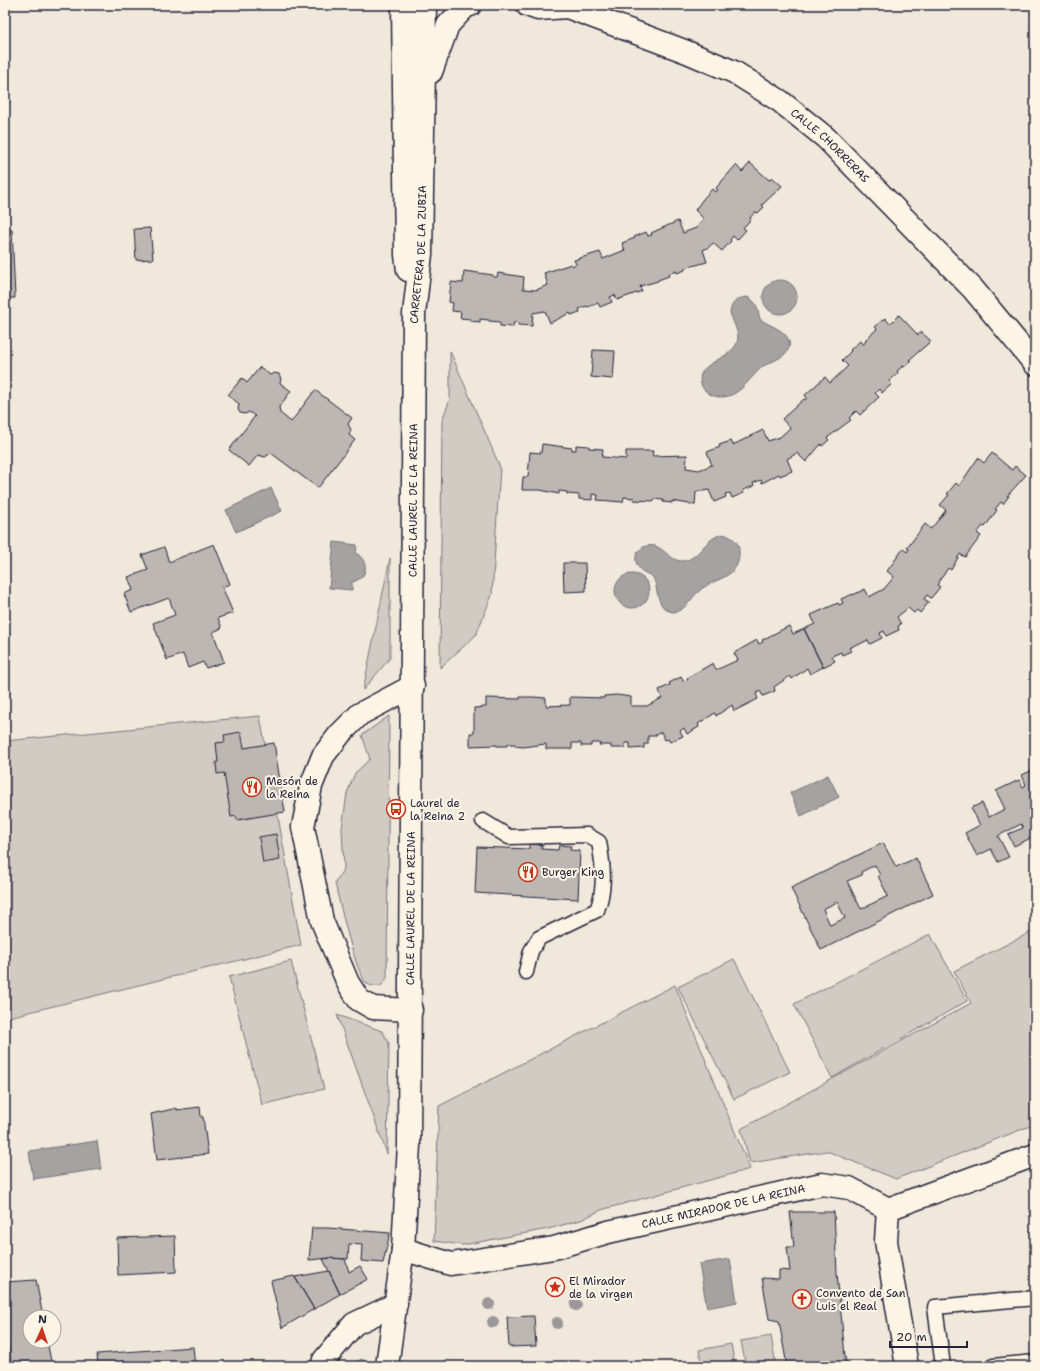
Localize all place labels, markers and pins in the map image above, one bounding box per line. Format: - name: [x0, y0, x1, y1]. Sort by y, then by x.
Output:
- place label: Mesón de la Reina: [266, 774, 318, 802]
- restaurant icon: Mesón de la Reina: [241, 776, 263, 798]
- place label: Laurel de la Reina 2: [410, 796, 465, 824]
- bus stop icon: Laurel de la Reina 2: [385, 798, 407, 820]
- restaurant icon: Burger King: [517, 861, 539, 883]
- place label: Burger King: [542, 865, 605, 880]
- place label: El Mirador de la virgen: [569, 1274, 633, 1302]
- place icon: El Mirador de la virgen: [544, 1276, 566, 1298]
- place label: Convento de San Luis el Real: [816, 1286, 906, 1314]
- church icon: Convento de San Luis el Real: [791, 1288, 813, 1310]

